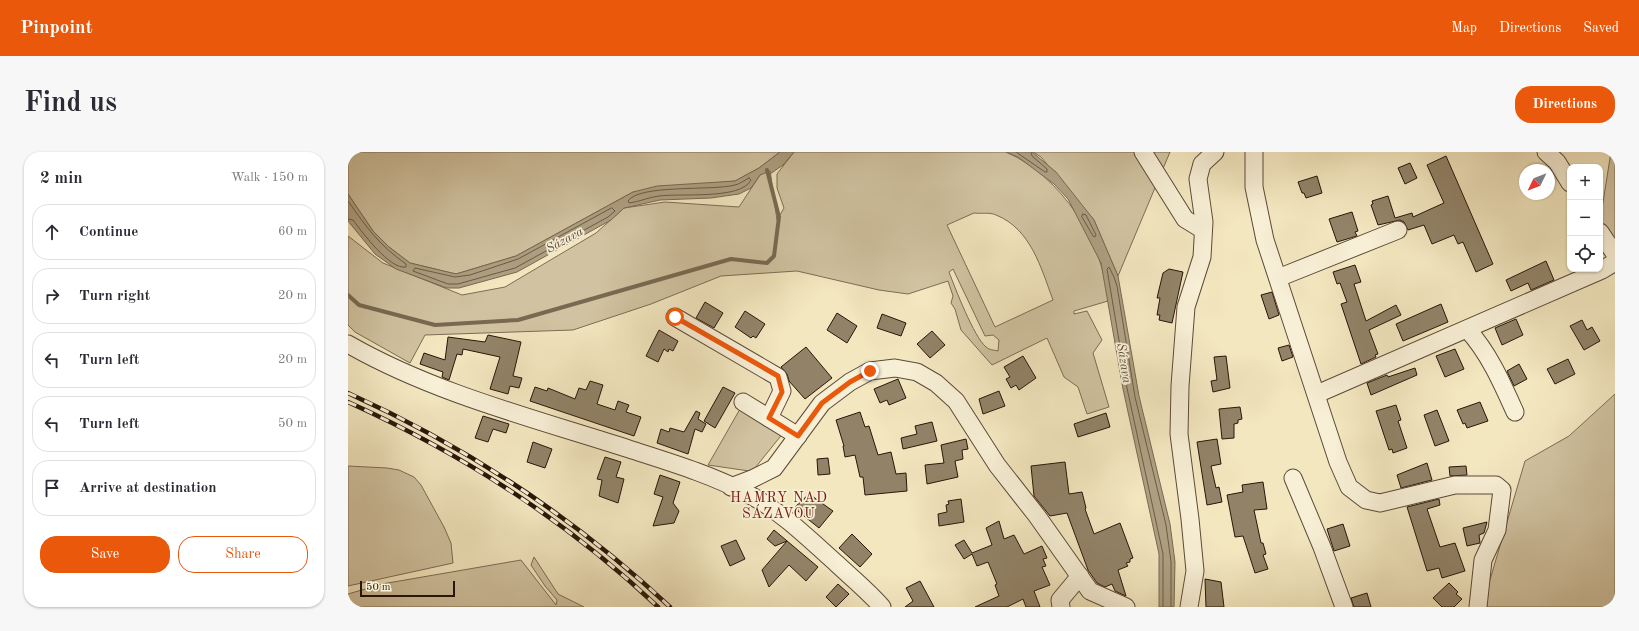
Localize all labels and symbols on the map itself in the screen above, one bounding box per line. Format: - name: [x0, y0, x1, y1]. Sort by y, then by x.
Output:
- north arrow: [1519, 164, 1555, 200]
- water label: Sázava: [544, 225, 586, 256]
- route start: [666, 308, 684, 326]
- water label: Sázava: [1114, 342, 1133, 384]
- route end: [861, 362, 879, 380]
- district label: HAMRY NAD SÁZAVOU: [730, 491, 828, 521]
- scale bar: [360, 579, 455, 598]

